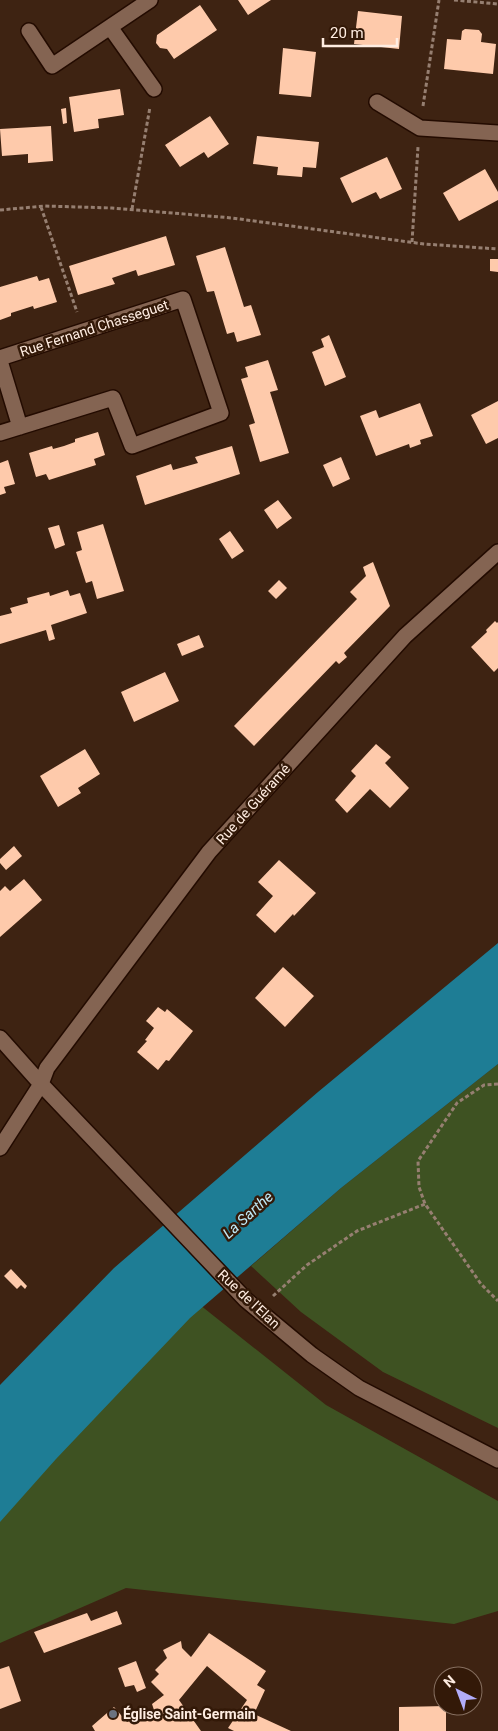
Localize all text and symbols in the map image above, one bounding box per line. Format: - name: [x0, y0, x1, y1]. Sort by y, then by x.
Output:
- scale bar: [323, 15, 397, 47]
- text: 20 m: [330, 24, 364, 42]
- street label: Rue Fernand Chasseguet: [18, 296, 171, 360]
- street label: Rue de Guéramé: [213, 761, 293, 847]
- water label: La Sarthe: [219, 1187, 277, 1242]
- street label: Rue de l'Elan: [215, 1266, 283, 1332]
- north arrow: [433, 1666, 483, 1716]
- text: N: [440, 1672, 458, 1691]
- place label: Église Saint-Germain: [123, 1705, 256, 1722]
- marker: Église Saint-Germain: [107, 1708, 119, 1720]

